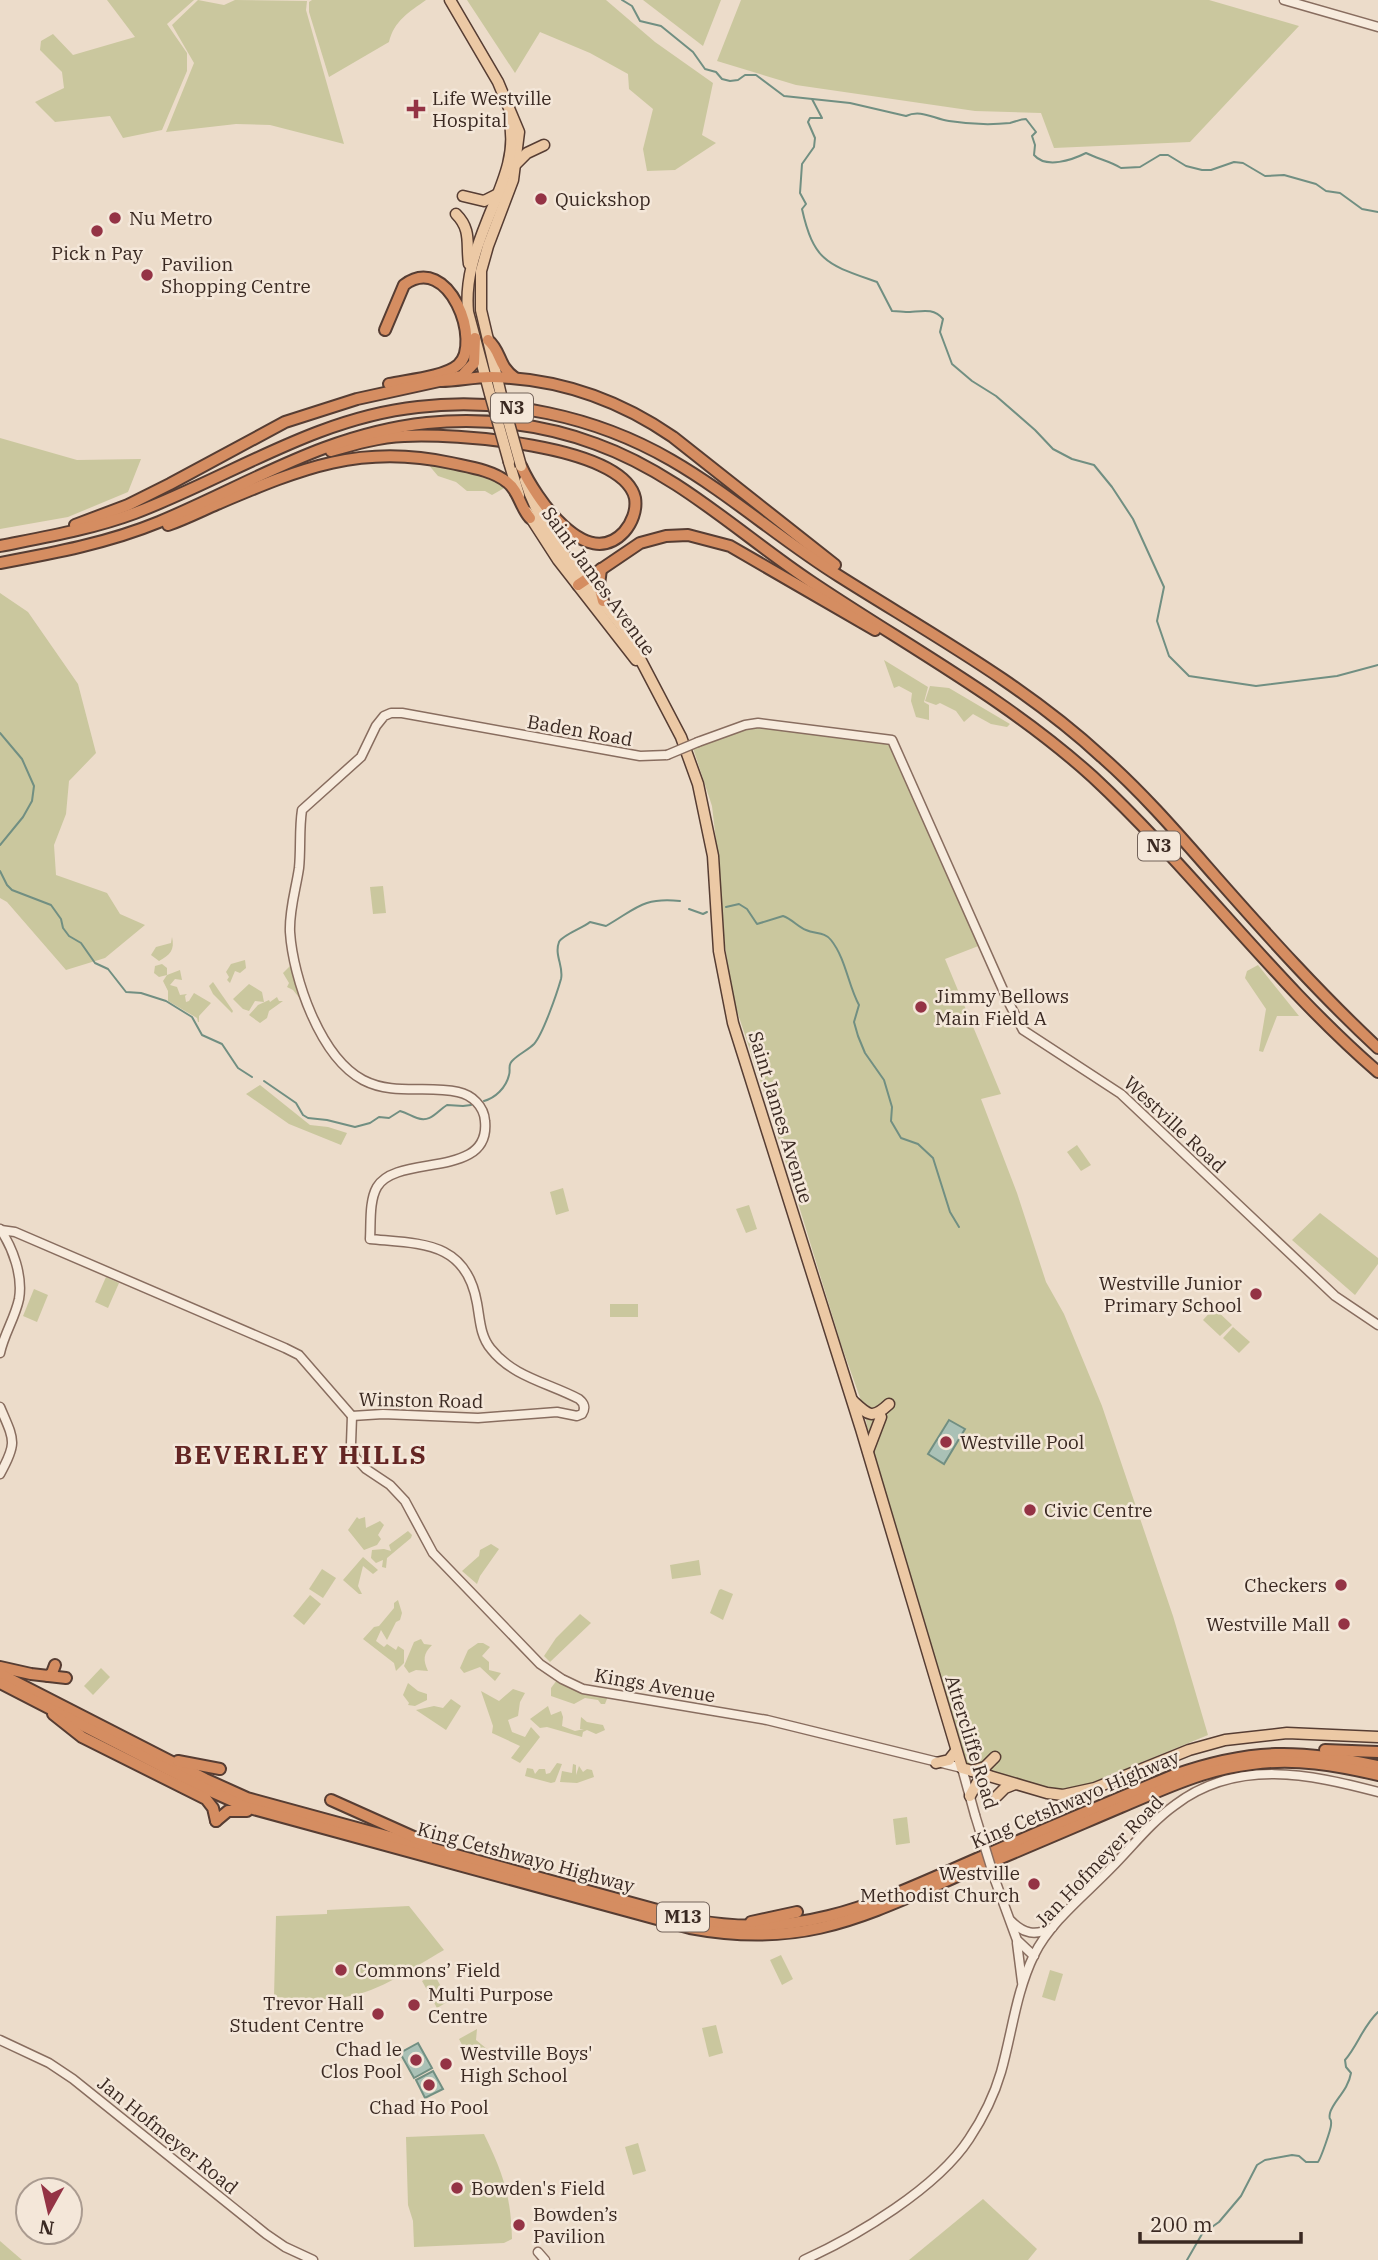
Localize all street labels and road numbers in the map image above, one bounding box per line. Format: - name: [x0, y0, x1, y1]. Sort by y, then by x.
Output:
- road number: N3: [491, 394, 533, 422]
- street label: Saint James Avenue: [537, 502, 661, 660]
- street label: Baden Road: [525, 709, 635, 751]
- road number: N3: [1138, 832, 1180, 860]
- street label: Saint James Avenue: [743, 1028, 819, 1206]
- street label: Westville Road: [1119, 1071, 1231, 1177]
- street label: Winston Road: [358, 1387, 484, 1413]
- street label: Kings Avenue: [593, 1663, 717, 1707]
- street label: Attercliffe Road: [940, 1672, 1004, 1812]
- street label: King Cetshwayo Highway: [967, 1744, 1184, 1854]
- street label: Jan Hofmeyer Road: [1030, 1790, 1168, 1932]
- street label: King Cetshwayo Highway: [415, 1816, 638, 1898]
- road number: M13: [657, 1902, 709, 1931]
- street label: Jan Hofmeyer Road: [93, 2071, 243, 2199]

